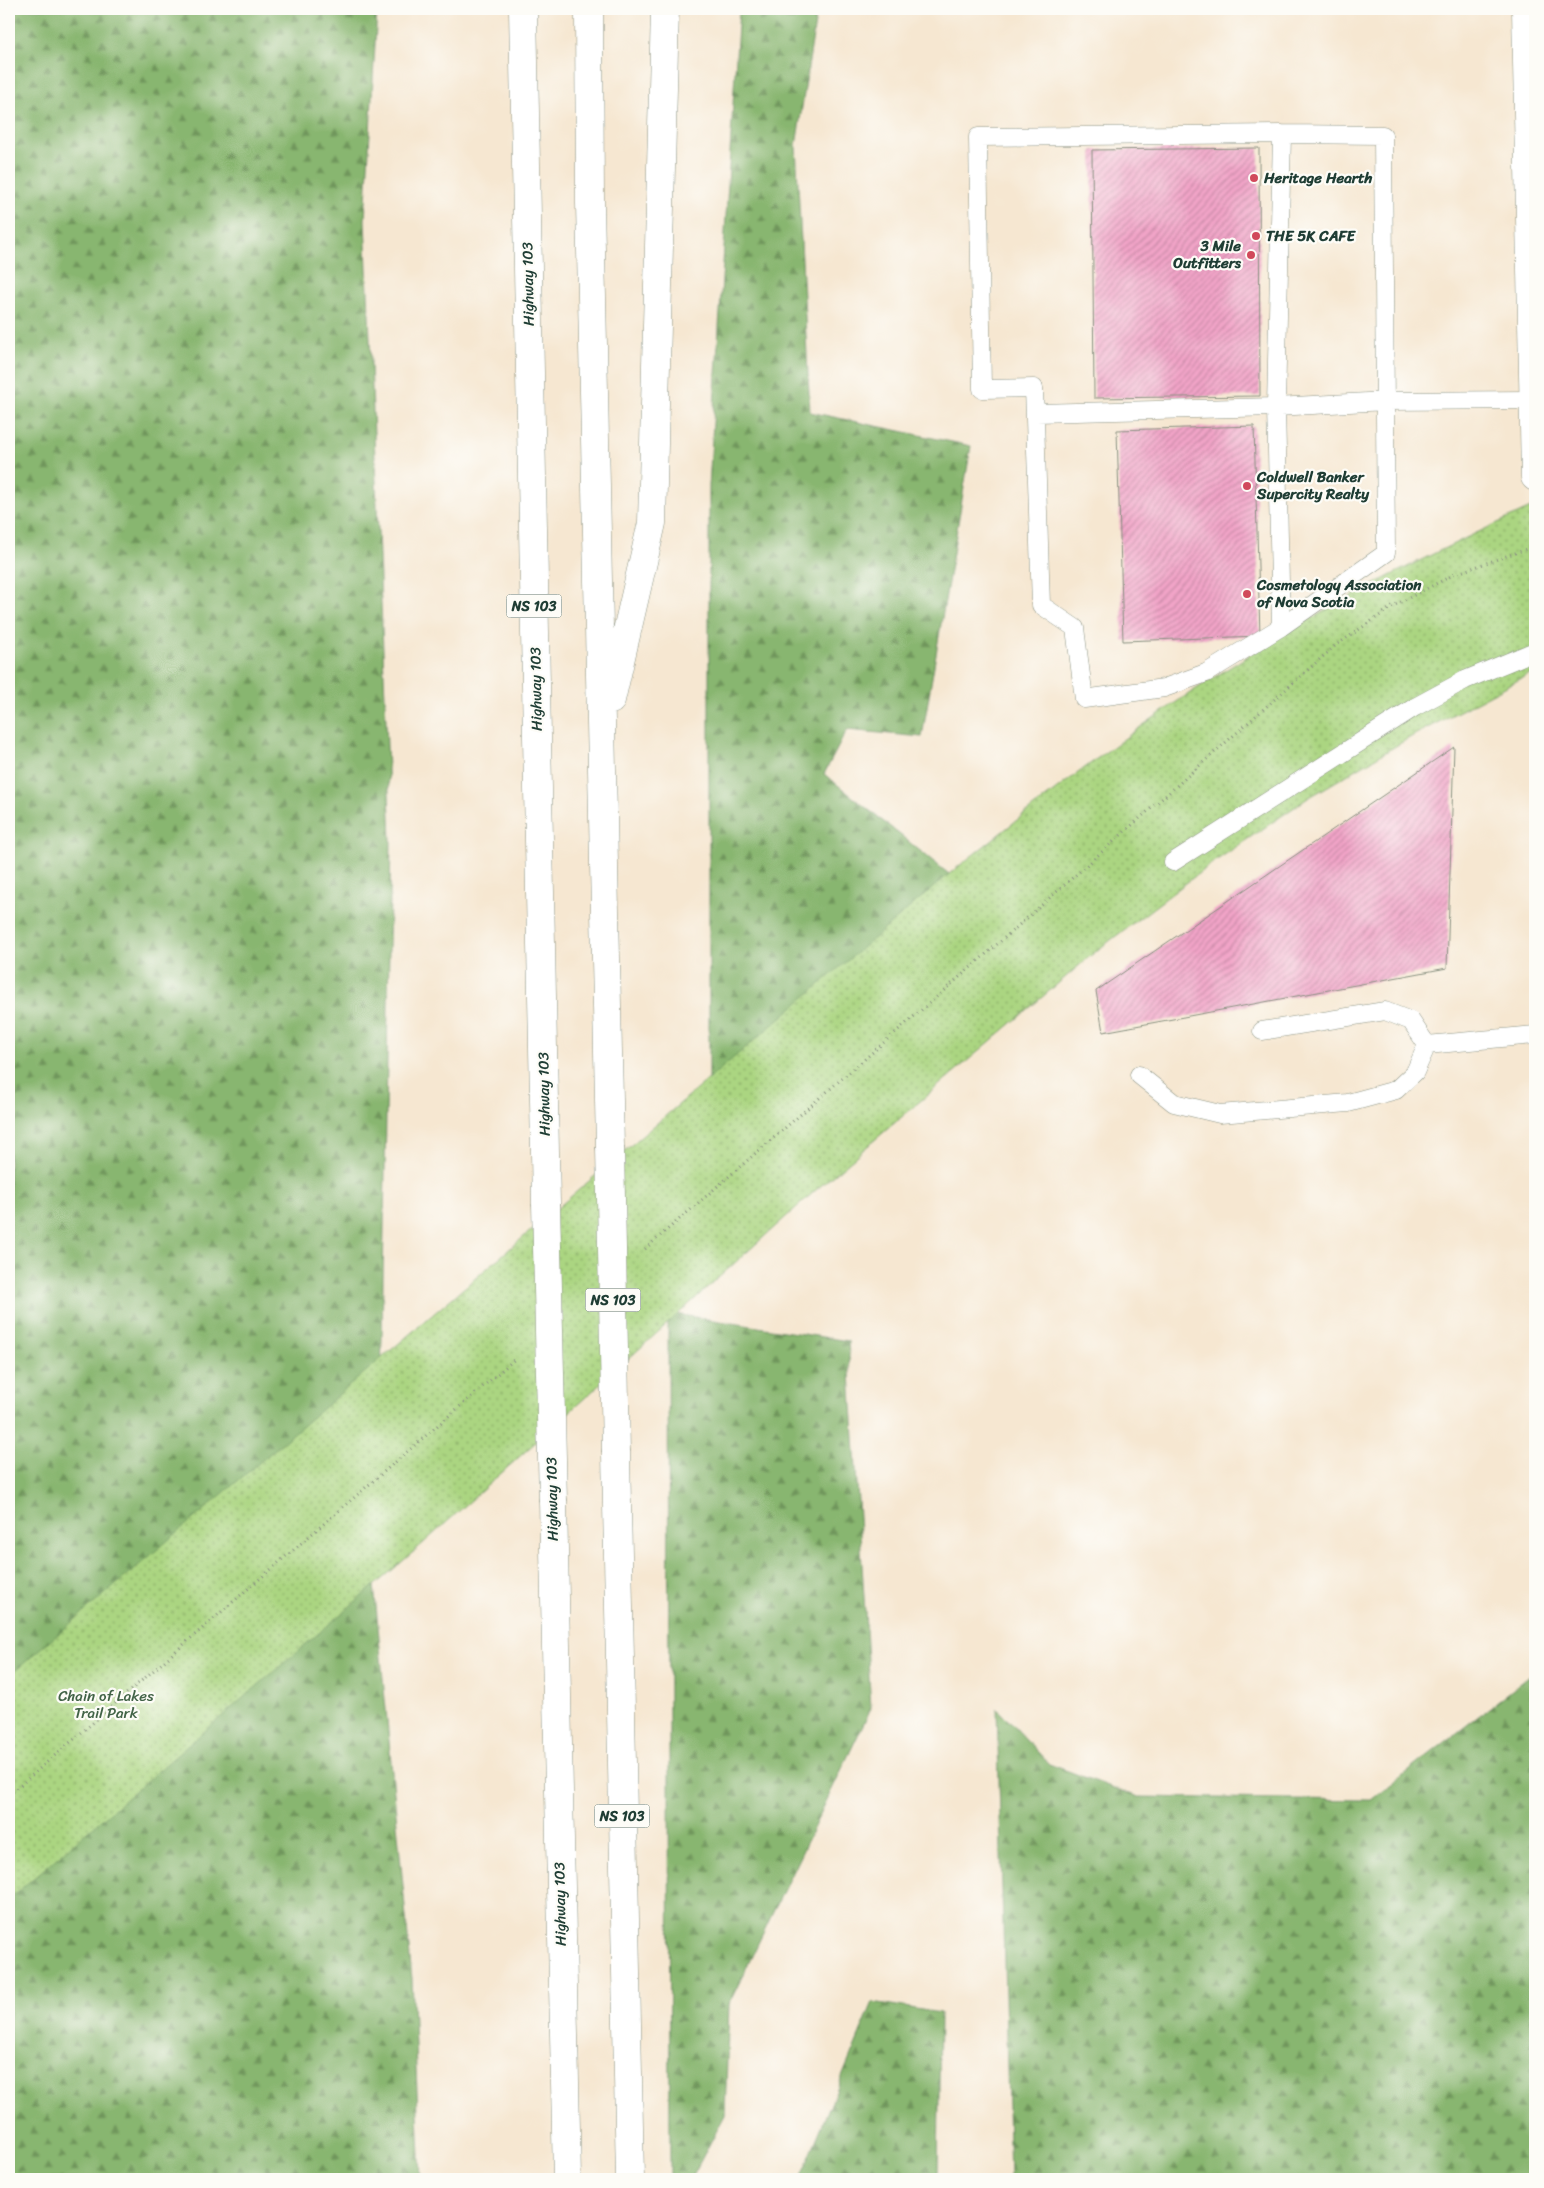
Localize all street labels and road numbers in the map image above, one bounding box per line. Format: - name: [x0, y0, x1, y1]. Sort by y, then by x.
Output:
- street label: Highway 103: [514, 242, 542, 326]
- road number: NS 103: [506, 594, 562, 618]
- street label: Highway 103: [522, 647, 550, 731]
- street label: Highway 103: [530, 1052, 558, 1136]
- road number: NS 103: [586, 1288, 640, 1312]
- street label: Highway 103: [538, 1457, 566, 1541]
- road number: NS 103: [594, 1804, 650, 1828]
- street label: Highway 103: [546, 1862, 574, 1946]

